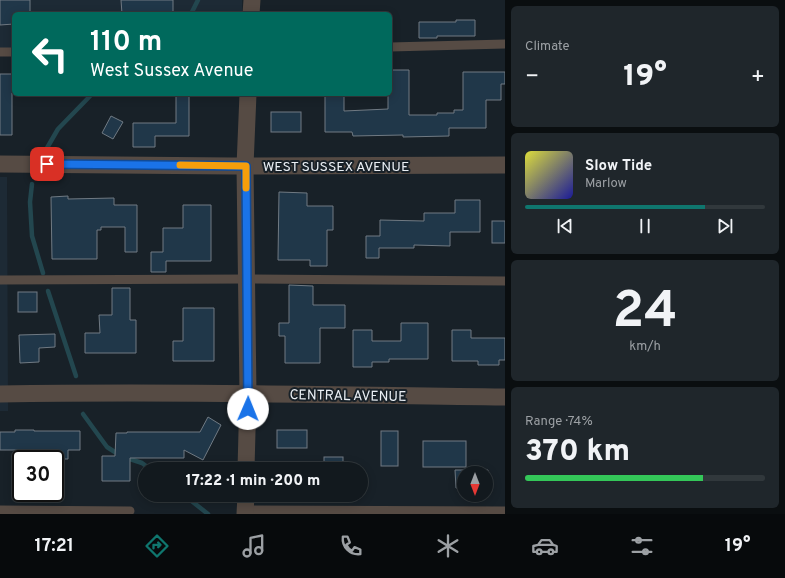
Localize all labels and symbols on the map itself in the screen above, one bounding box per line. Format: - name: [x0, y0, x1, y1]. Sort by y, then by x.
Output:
- pin: [30, 147, 64, 181]
- street label: WEST SUSSEX AVENUE: [263, 159, 409, 176]
- street label: CENTRAL AVENUE: [289, 387, 407, 406]
- position arrow: [227, 388, 269, 430]
- speed limit sign: 30: [12, 450, 64, 502]
- north arrow: [457, 466, 493, 502]

